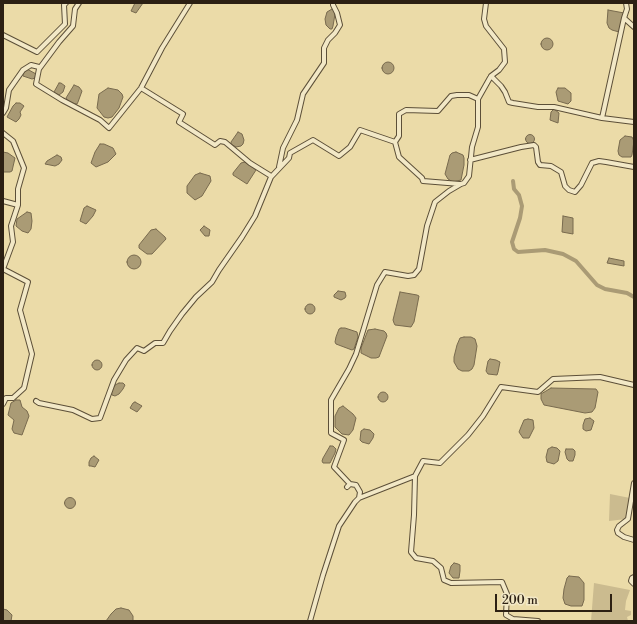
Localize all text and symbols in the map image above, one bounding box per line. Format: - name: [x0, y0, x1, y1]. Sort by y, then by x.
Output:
- scale bar: [497, 586, 614, 612]
- text: 200 m: [502, 593, 538, 608]

